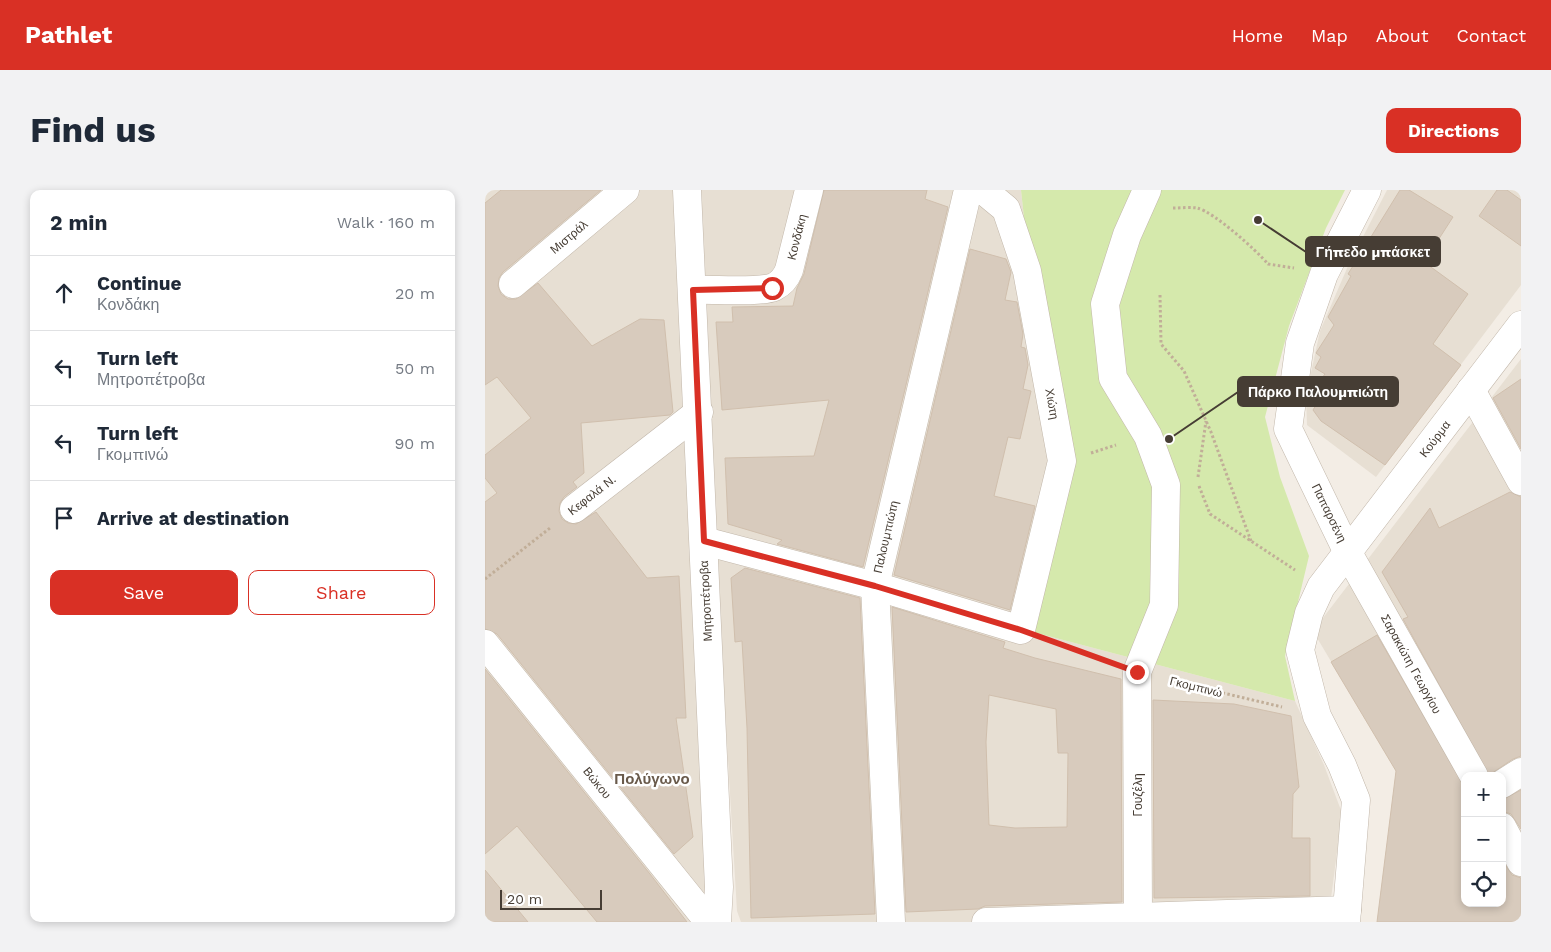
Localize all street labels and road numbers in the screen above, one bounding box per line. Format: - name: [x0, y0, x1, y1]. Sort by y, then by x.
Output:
- street label: Κονδάκη: [785, 213, 809, 261]
- street label: Μιστράλ: [547, 217, 591, 257]
- street label: Χιώτη: [1042, 387, 1062, 421]
- street label: Κούρμα: [1417, 418, 1453, 460]
- street label: Κεφαλά Ν.: [565, 472, 619, 518]
- street label: Παπαρσένη: [1309, 481, 1349, 545]
- street label: Παλουμπιώτη: [871, 499, 901, 575]
- street label: Μητροπέτροβα: [697, 560, 715, 642]
- street label: Σαρακιώτη Γεωργίου: [1378, 612, 1444, 716]
- street label: Γκομπινώ: [1168, 674, 1224, 700]
- street label: Βώκου: [580, 764, 614, 802]
- street label: Γουζέλη: [1131, 773, 1145, 817]

